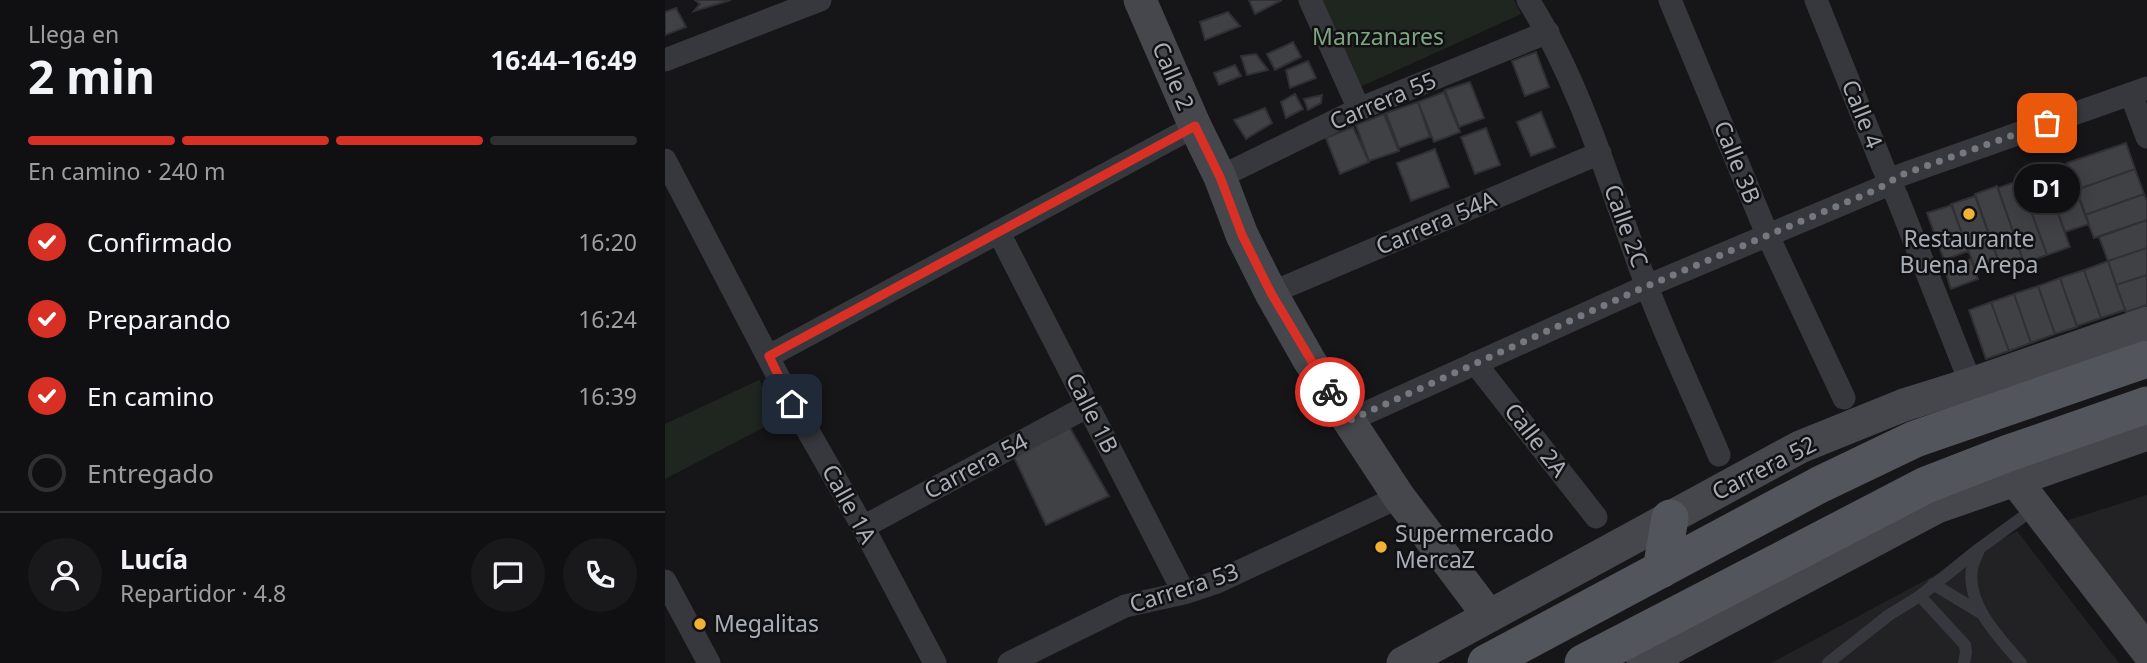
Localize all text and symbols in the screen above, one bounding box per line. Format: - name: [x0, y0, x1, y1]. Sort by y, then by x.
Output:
- text: Llega en: [28, 18, 119, 50]
- park label: Manzanares: [1312, 20, 1444, 52]
- street label: Calle 2: [1145, 36, 1203, 115]
- text: 16:44–16:49: [490, 42, 637, 78]
- text: 2 min: [28, 45, 155, 107]
- street label: Carrera 55: [1324, 63, 1441, 137]
- street label: Calle 4: [1835, 75, 1891, 153]
- pin: [2017, 93, 2077, 153]
- icon: bag: [2028, 104, 2066, 142]
- street label: Calle 3B: [1707, 116, 1769, 208]
- text: En camino · 240 m: [28, 155, 226, 187]
- callout: D1: [2014, 165, 2080, 214]
- text: D1: [2032, 172, 2062, 204]
- street label: Calle 2C: [1597, 180, 1657, 272]
- street label: Carrera 54A: [1370, 182, 1501, 262]
- marker: Restaurante Buena Arepa: [1961, 206, 1977, 222]
- place label: Restaurante Buena Arepa: [1900, 222, 2039, 280]
- icon: check: [28, 223, 66, 261]
- text: Confirmado: [87, 224, 232, 260]
- text: 16:20: [578, 226, 637, 258]
- icon: check: [28, 300, 66, 338]
- text: Preparando: [87, 301, 231, 337]
- text: 16:24: [578, 303, 637, 335]
- courier: [1295, 357, 1365, 427]
- street label: Calle 1B: [1059, 367, 1127, 458]
- icon: bike: [1311, 373, 1349, 411]
- pin: [762, 374, 822, 434]
- icon: check: [28, 377, 66, 415]
- text: En camino: [87, 378, 214, 414]
- text: 16:39: [578, 380, 637, 412]
- icon: home: [773, 385, 811, 423]
- street label: Calle 2A: [1498, 396, 1576, 483]
- street label: Carrera 54: [918, 424, 1033, 506]
- street label: Carrera 52: [1706, 427, 1821, 507]
- text: Entregado: [87, 455, 214, 491]
- street label: Calle 1A: [815, 458, 885, 549]
- place label: Supermercado MercaZ: [1395, 517, 1554, 575]
- button: person: [28, 538, 102, 612]
- button: chat: [471, 538, 545, 612]
- button: phone: [563, 538, 637, 612]
- marker: Supermercado MercaZ: [1373, 539, 1389, 555]
- text: Lucía: [120, 541, 188, 577]
- street label: Carrera 53: [1125, 554, 1242, 620]
- text: Repartidor · 4.8: [120, 577, 286, 609]
- place label: Megalitas: [714, 607, 819, 639]
- marker: Megalitas: [692, 616, 708, 632]

